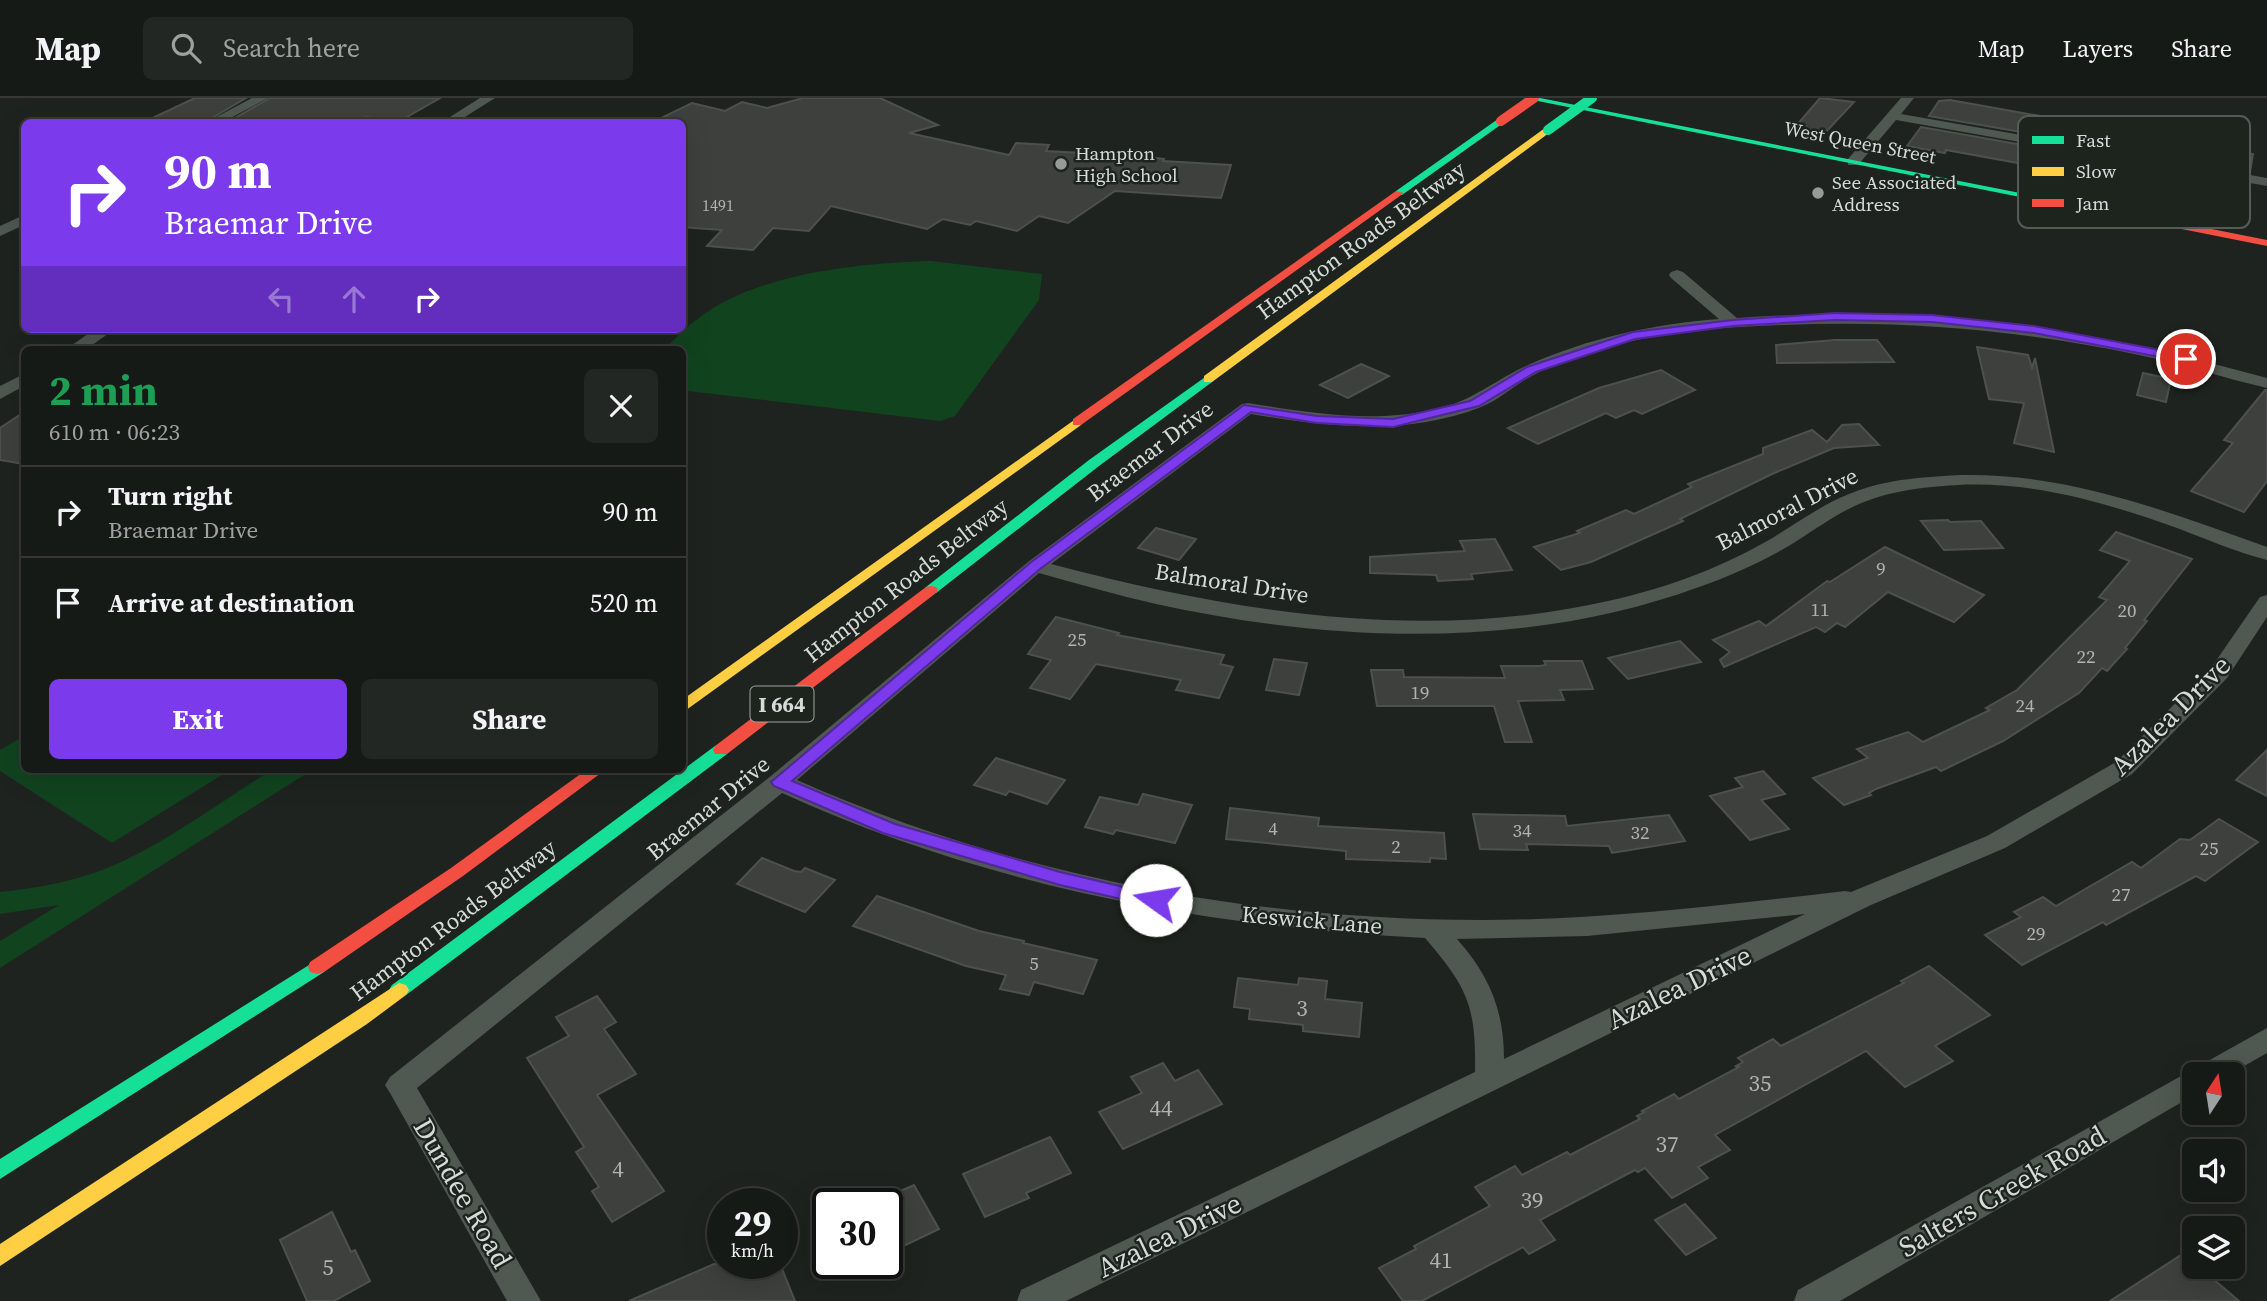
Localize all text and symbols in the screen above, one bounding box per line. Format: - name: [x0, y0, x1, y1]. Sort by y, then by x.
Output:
- search box: [143, 17, 633, 80]
- text: Map: [35, 26, 101, 71]
- icon: search: [167, 29, 205, 67]
- text: Search here: [223, 30, 360, 66]
- text: Map: [1978, 32, 2025, 65]
- text: Layers: [2063, 32, 2133, 65]
- text: Share: [2171, 32, 2232, 65]
- street label: West Queen Street: [1782, 115, 1939, 170]
- legend: [2018, 116, 2250, 228]
- text: Fast: [2076, 127, 2111, 153]
- text: 90 m: [164, 137, 272, 204]
- place label: Hampton High School: [1075, 140, 1178, 188]
- icon: right: [49, 147, 140, 238]
- street label: Hampton Roads Beltway: [1250, 153, 1472, 327]
- marker: Hampton High School: [1053, 156, 1069, 172]
- text: Slow: [2076, 158, 2117, 184]
- place label: See Associated Address: [1832, 169, 1957, 217]
- marker: See Associated Address: [1810, 185, 1826, 201]
- text: Jam: [2075, 190, 2109, 216]
- house number: 1491: [702, 194, 734, 216]
- text: Braemar Drive: [164, 201, 373, 245]
- icon: left: [262, 280, 300, 318]
- icon: ahead: [335, 280, 373, 318]
- icon: right: [408, 280, 446, 318]
- pin: [2156, 329, 2216, 389]
- icon: arrive: [2167, 340, 2205, 378]
- text: 2 min: [49, 361, 158, 419]
- button: close: [584, 369, 658, 443]
- street label: Braemar Drive: [1080, 393, 1220, 509]
- text: 610 m · 06:23: [49, 416, 180, 448]
- street label: Balmoral Drive: [1711, 460, 1863, 558]
- text: Turn right: [108, 478, 232, 514]
- street label: Hampton Roads Beltway: [797, 490, 1015, 670]
- icon: right: [49, 493, 87, 531]
- text: 90 m: [603, 494, 658, 530]
- text: Braemar Drive: [108, 514, 258, 546]
- street label: Balmoral Drive: [1153, 555, 1311, 611]
- house number: 9: [1876, 555, 1886, 581]
- icon: arrive: [49, 584, 87, 622]
- text: Arrive at destination: [108, 585, 355, 621]
- text: 520 m: [590, 585, 658, 621]
- house number: 11: [1810, 596, 1830, 622]
- house number: 20: [2117, 597, 2137, 623]
- house number: 25: [1067, 626, 1087, 652]
- house number: 22: [2076, 643, 2096, 669]
- street label: Azalea Drive: [2101, 646, 2239, 784]
- button: Exit: [49, 679, 347, 759]
- button: Share: [361, 679, 658, 759]
- house number: 19: [1410, 679, 1430, 705]
- road number: I 664: [750, 686, 814, 722]
- house number: 24: [2015, 692, 2035, 718]
- street label: Braemar Drive: [640, 748, 776, 868]
- house number: 4: [1268, 815, 1278, 841]
- house number: 34: [1512, 817, 1532, 843]
- house number: 32: [1630, 819, 1650, 845]
- street label: Hampton Roads Beltway: [343, 832, 563, 1008]
- house number: 2: [1391, 833, 1401, 859]
- house number: 25: [2199, 835, 2219, 861]
- position arrow: [1119, 863, 1193, 937]
- house number: 27: [2111, 881, 2131, 907]
- street label: Keswick Lane: [1240, 898, 1384, 942]
- house number: 29: [2026, 920, 2046, 946]
- street label: Azalea Drive: [1600, 936, 1758, 1038]
- house number: 5: [1029, 950, 1039, 976]
- house number: 3: [1296, 992, 1308, 1024]
- north arrow: [2182, 1062, 2245, 1125]
- map controls: [2182, 1062, 2245, 1279]
- house number: 35: [1749, 1067, 1772, 1099]
- house number: 44: [1150, 1092, 1173, 1124]
- street label: Dundee Road: [405, 1111, 521, 1275]
- street label: Salters Creek Road: [1891, 1116, 2113, 1266]
- house number: 37: [1656, 1128, 1679, 1160]
- button: sound: [2182, 1139, 2245, 1202]
- house number: 4: [612, 1153, 624, 1185]
- street label: Azalea Drive: [1090, 1184, 1248, 1286]
- house number: 39: [1521, 1184, 1544, 1216]
- speed limit sign: 30: [812, 1188, 903, 1279]
- text: 29: [734, 1200, 771, 1248]
- button: layers: [2182, 1216, 2245, 1279]
- text: km/h: [731, 1238, 774, 1263]
- house number: 41: [1430, 1244, 1453, 1276]
- house number: 5: [322, 1251, 334, 1283]

